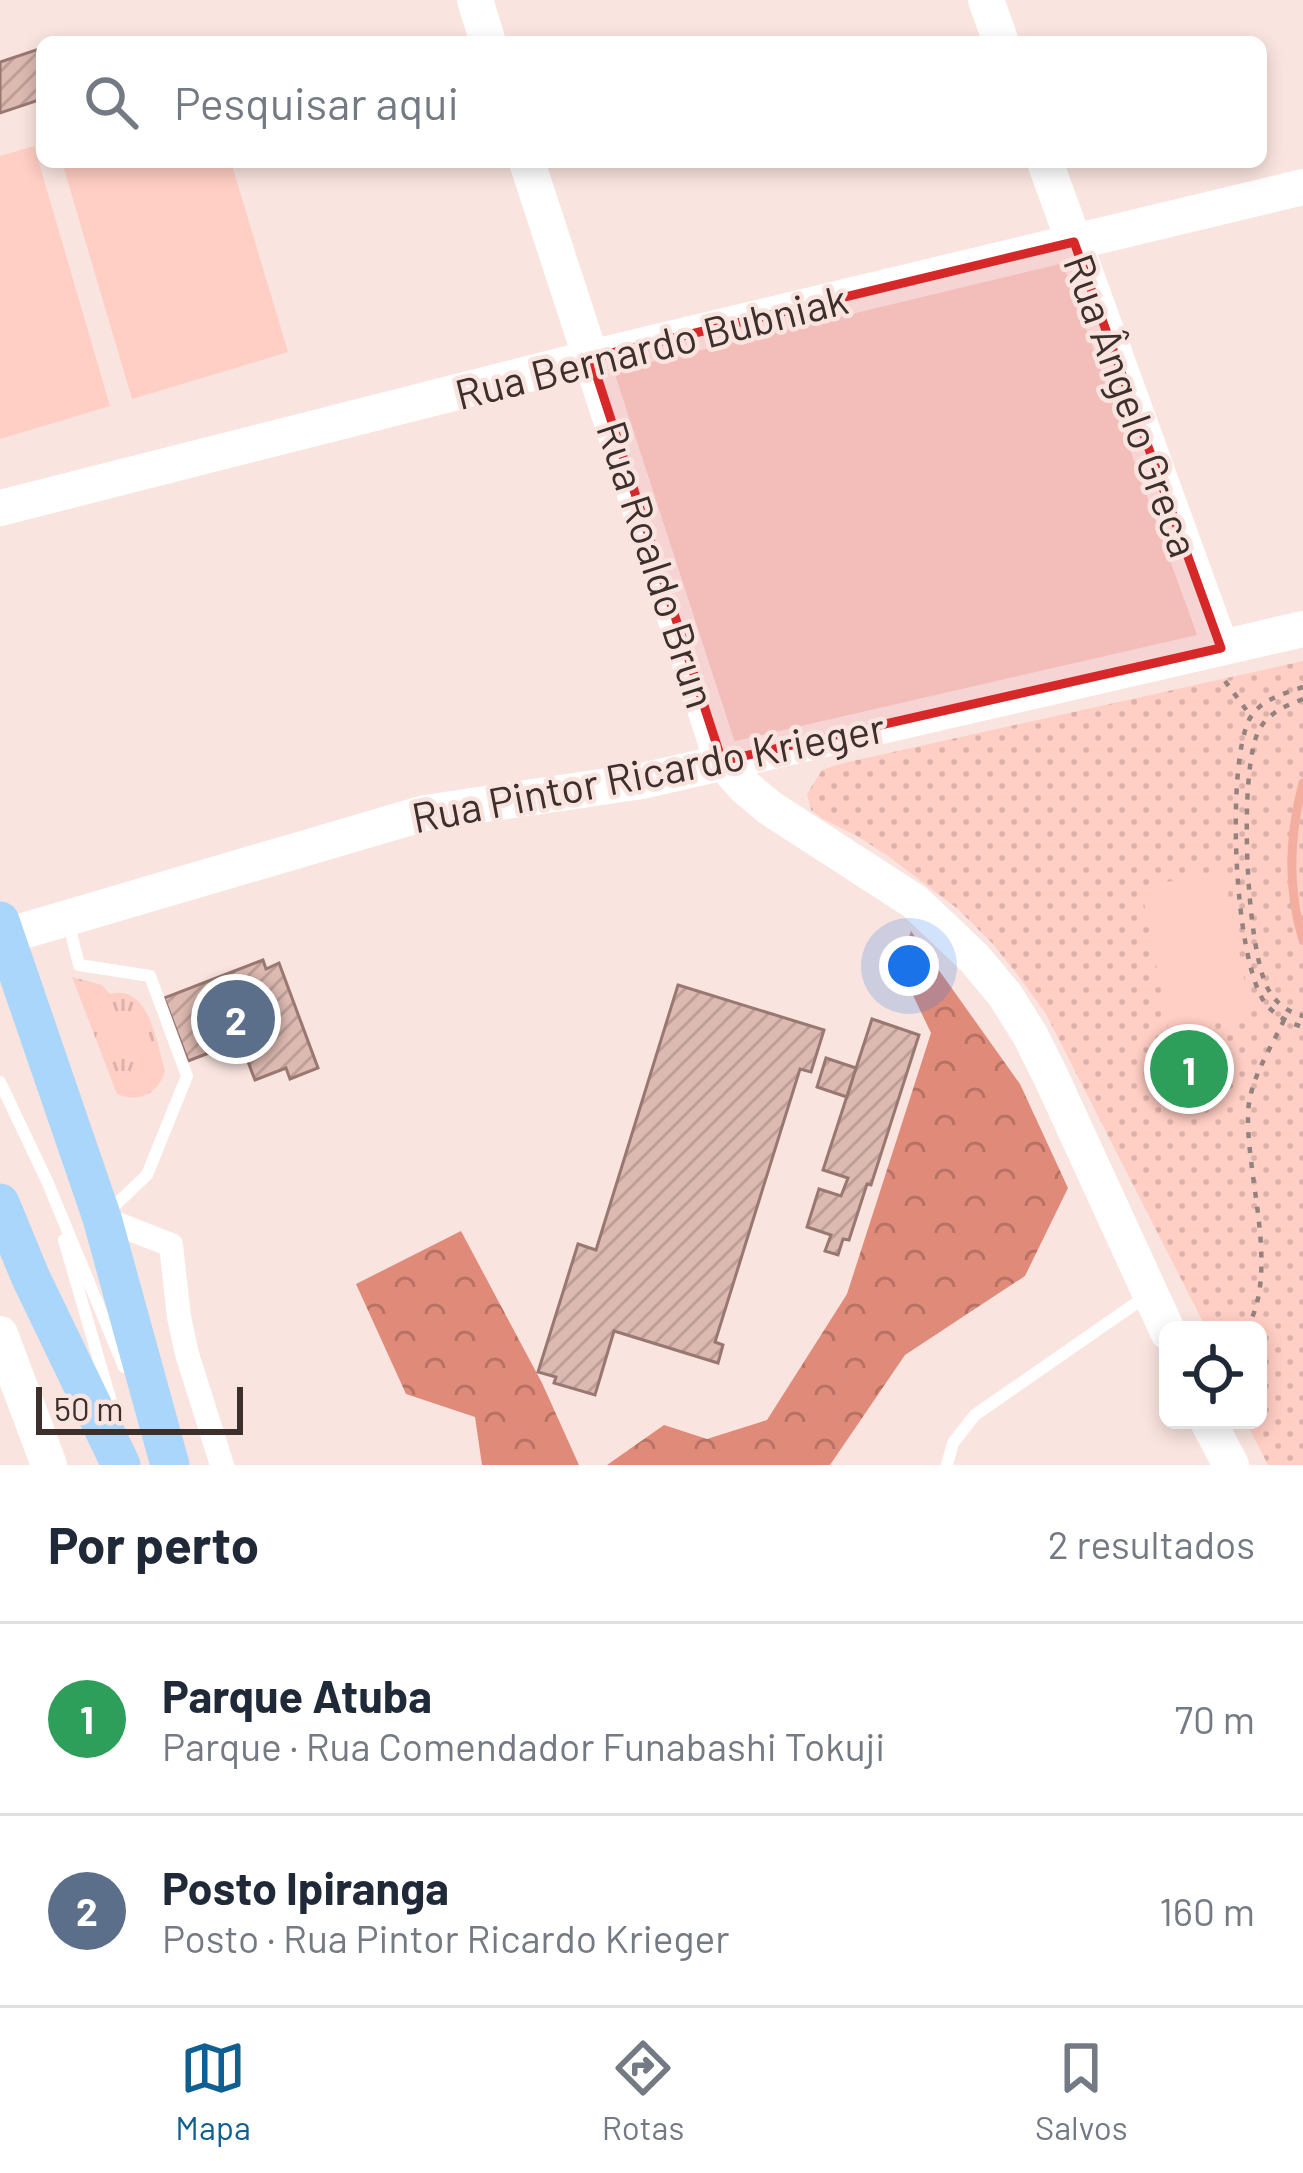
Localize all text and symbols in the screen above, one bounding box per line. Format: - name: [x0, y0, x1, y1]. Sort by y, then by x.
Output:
- search box: [36, 36, 1267, 168]
- icon: search: [78, 69, 144, 135]
- text: Pesquisar aqui: [174, 75, 459, 129]
- street label: Rua Ângelo Greca: [1054, 247, 1211, 564]
- street label: Rua Bernardo Bubniak: [450, 272, 852, 418]
- street label: Rua Roaldo Brun: [588, 414, 728, 714]
- street label: Rua Pintor Ricardo Krieger: [407, 701, 889, 842]
- your location: [879, 936, 939, 996]
- pin: 2: [197, 974, 275, 1064]
- pin: 1: [1150, 1024, 1228, 1114]
- map controls: [1159, 1321, 1267, 1429]
- button: locate: [1159, 1321, 1267, 1429]
- scale bar: [36, 1381, 243, 1434]
- text: 50 m: [54, 1388, 124, 1428]
- text: Por perto: [48, 1513, 259, 1574]
- text: 2 resultados: [1048, 1520, 1255, 1567]
- text: Parque Atuba: [162, 1668, 432, 1722]
- text: 1: [80, 1695, 94, 1742]
- text: 70 m: [1174, 1695, 1255, 1742]
- text: Parque · Rua Comendador Funabashi Tokuji: [162, 1722, 885, 1769]
- text: Posto Ipiranga: [162, 1860, 449, 1914]
- text: 2: [76, 1887, 98, 1934]
- text: 160 m: [1159, 1887, 1255, 1934]
- text: Posto · Rua Pintor Ricardo Krieger: [162, 1914, 729, 1961]
- tab: Mapa: [175, 2035, 251, 2147]
- tab: Rotas: [602, 2035, 684, 2147]
- tab: Salvos: [1035, 2035, 1128, 2147]

